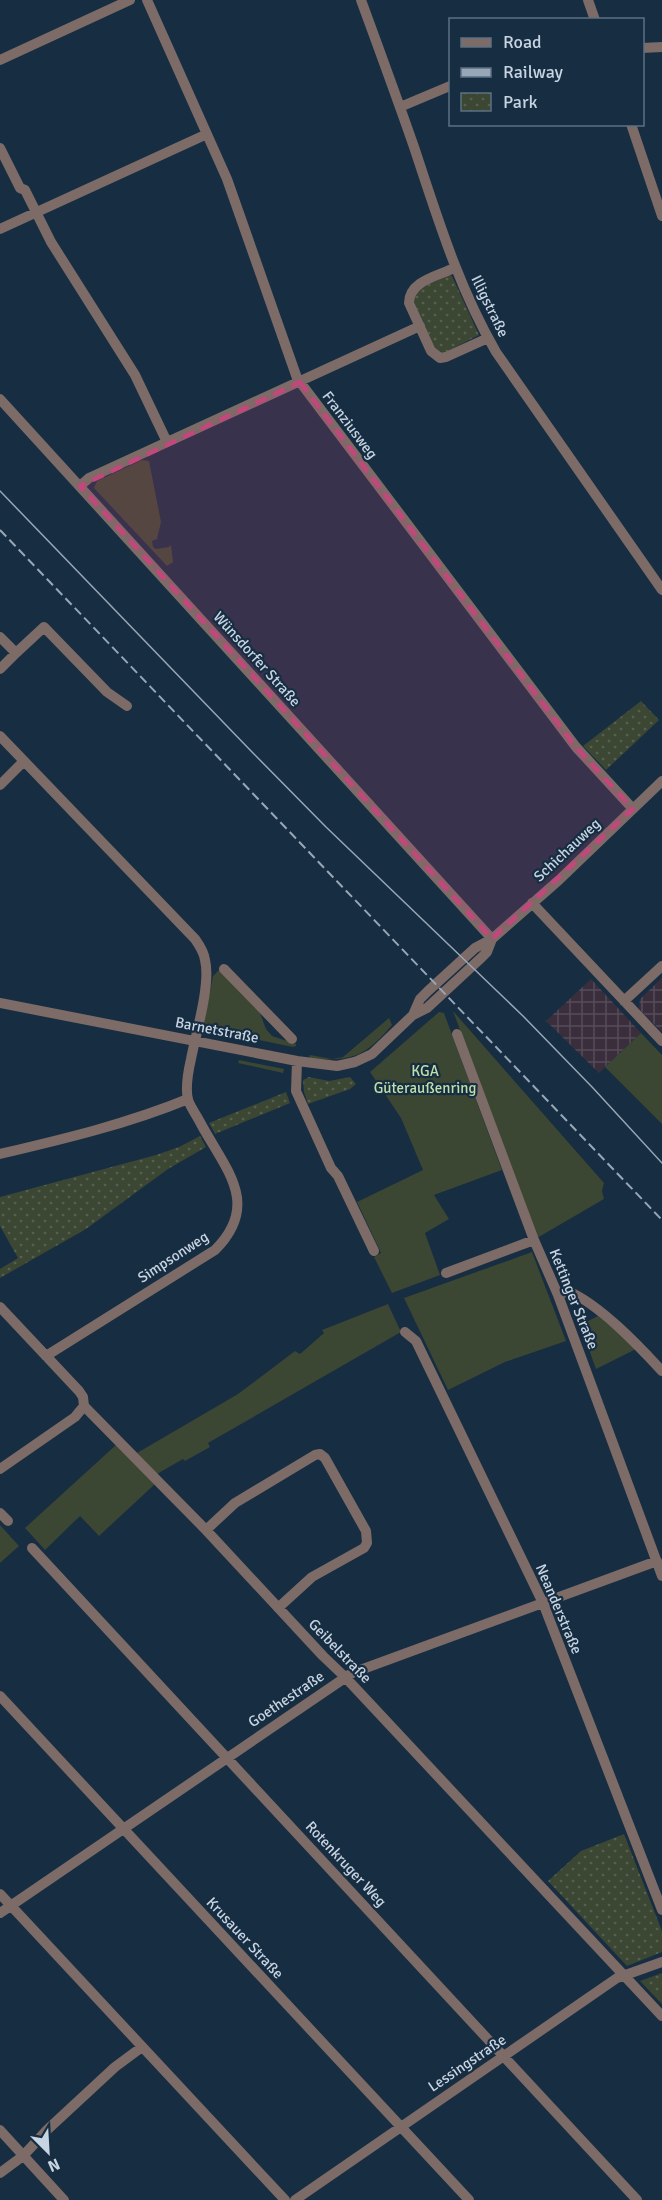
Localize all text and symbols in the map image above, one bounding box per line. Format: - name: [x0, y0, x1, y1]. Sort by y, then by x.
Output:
- legend: [449, 18, 644, 126]
- text: Road: [503, 31, 542, 53]
- text: Railway: [503, 61, 564, 83]
- text: Park: [503, 91, 538, 113]
- street label: Illigstraße: [467, 272, 513, 340]
- street label: Franziusweg: [319, 388, 381, 463]
- street label: Wünsdorfer Straße: [210, 608, 304, 710]
- street label: Schichauweg: [530, 814, 604, 885]
- street label: Barnetstraße: [174, 1013, 260, 1047]
- park label: KGA Güteraußenring: [374, 1062, 476, 1097]
- street label: Simpsonweg: [134, 1227, 212, 1287]
- street label: Kettinger Straße: [546, 1246, 602, 1352]
- street label: Neanderstraße: [532, 1561, 586, 1657]
- street label: Geibelstraße: [305, 1615, 375, 1687]
- street label: Goethestraße: [245, 1667, 327, 1731]
- street label: Rotenkruger Weg: [302, 1818, 390, 1911]
- street label: Krusauer Straße: [203, 1894, 287, 1982]
- street label: Lessingstraße: [425, 2030, 509, 2096]
- north arrow: [18, 2122, 78, 2182]
- text: N: [45, 2153, 63, 2176]

